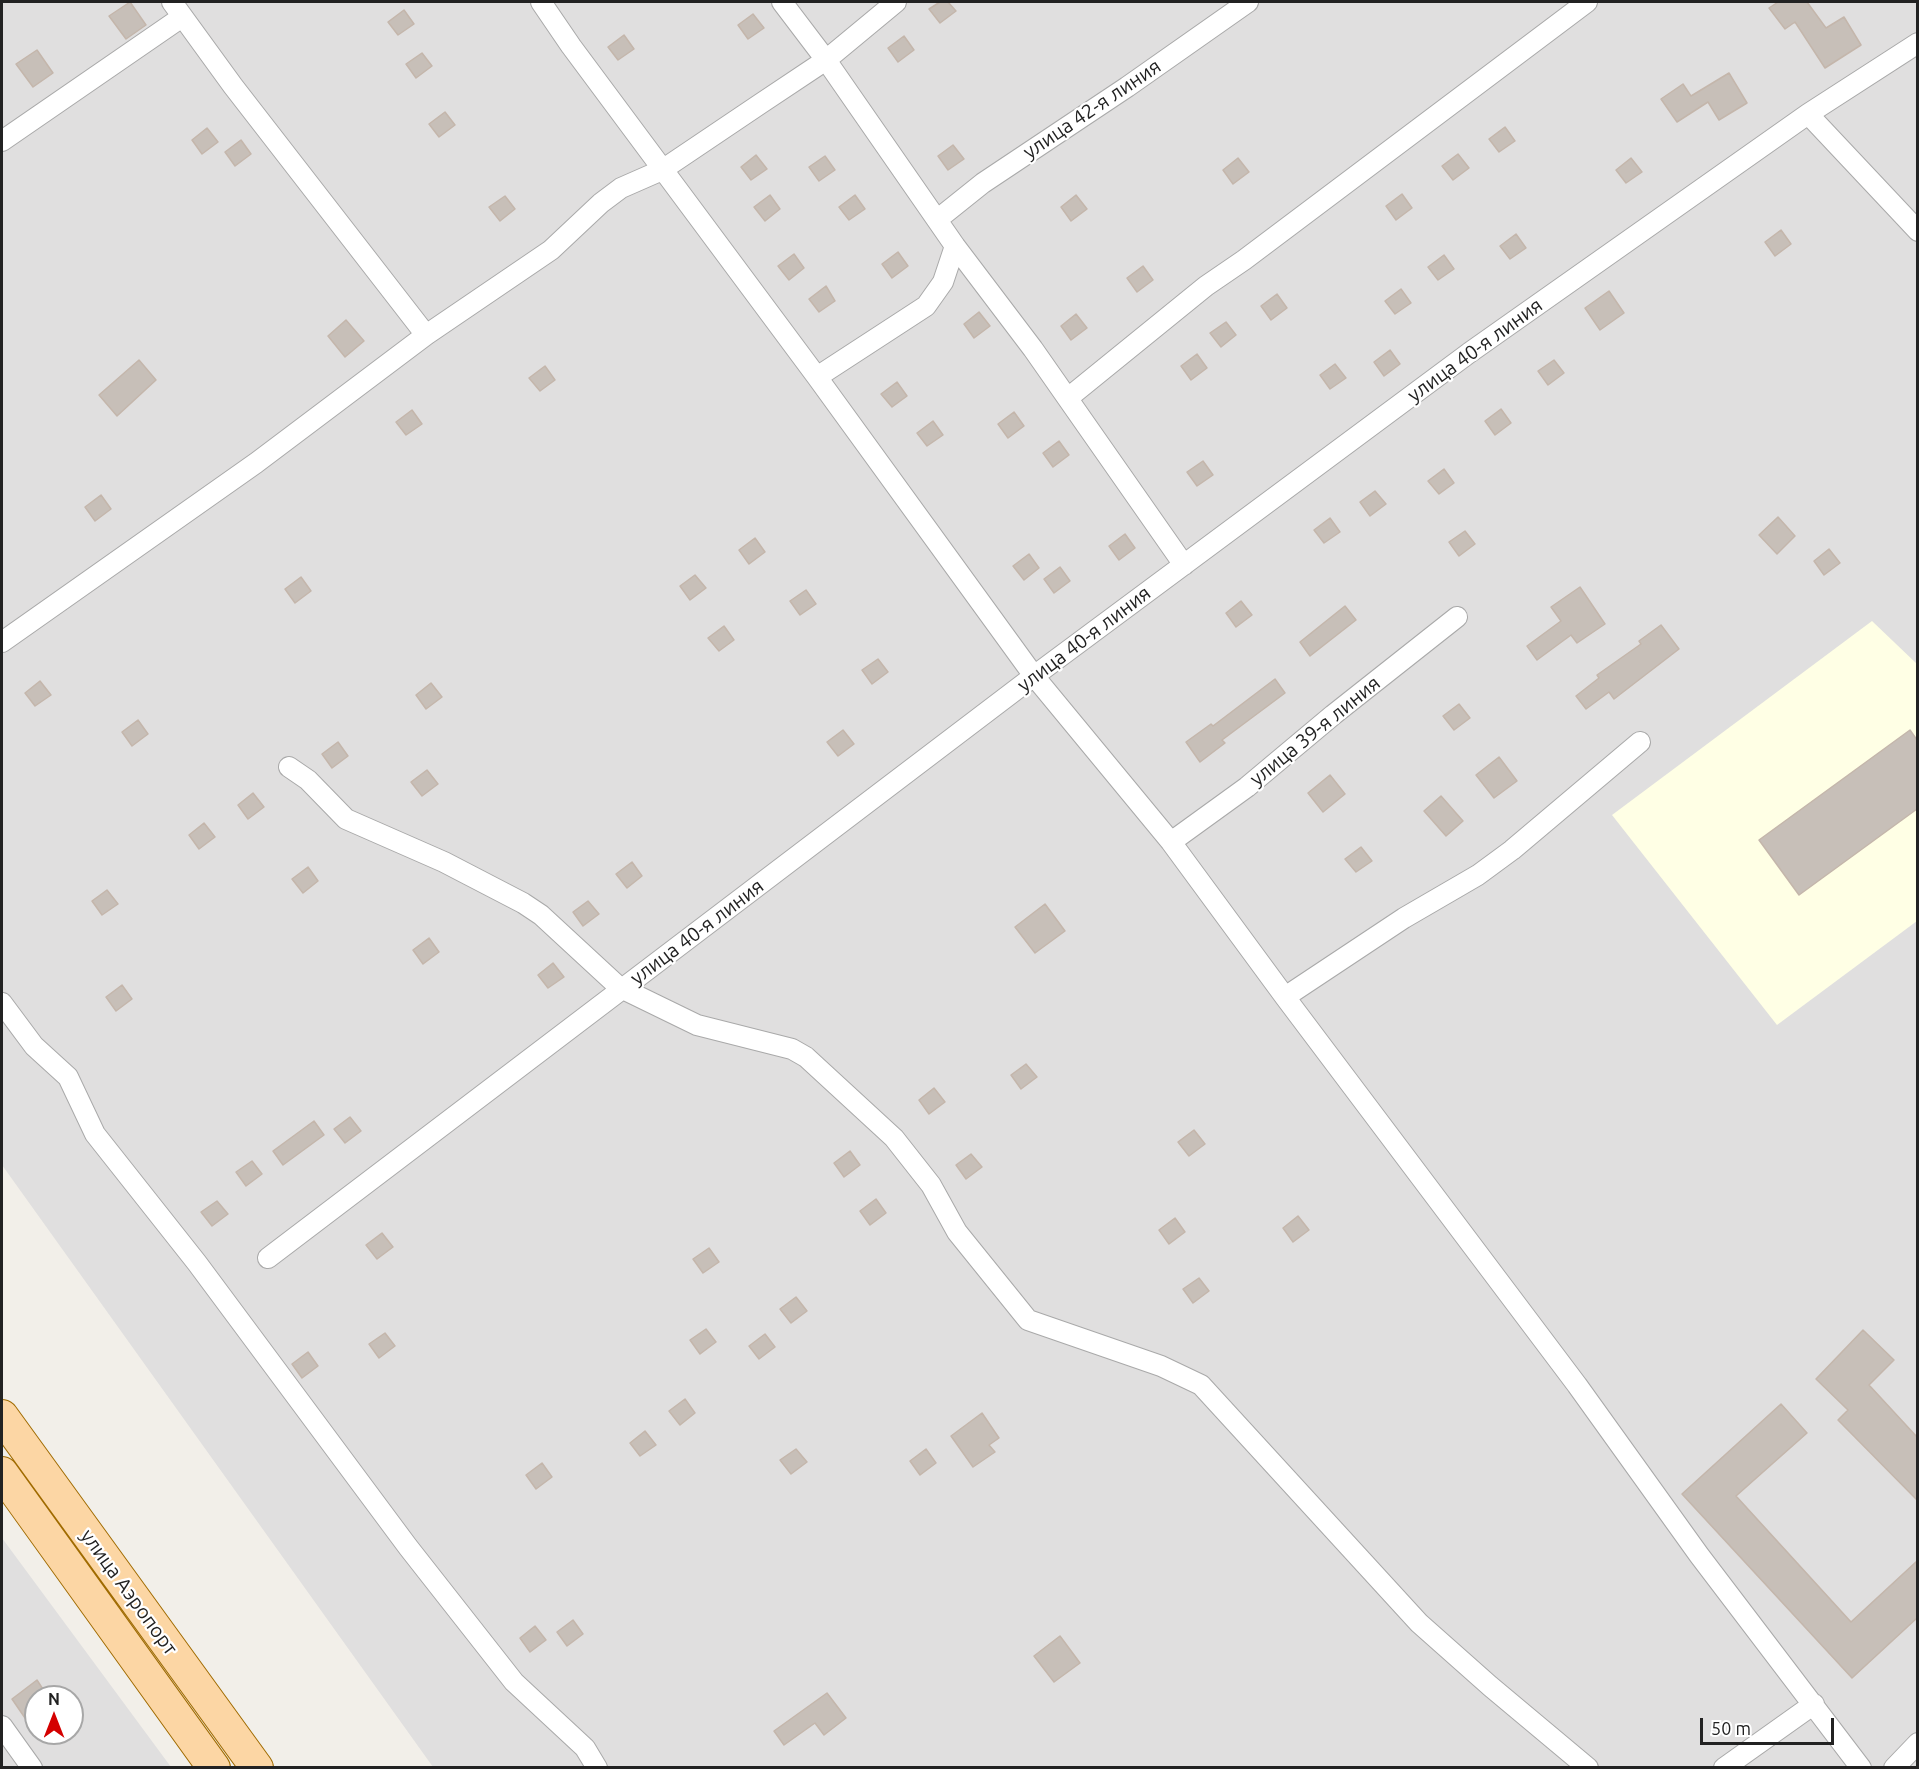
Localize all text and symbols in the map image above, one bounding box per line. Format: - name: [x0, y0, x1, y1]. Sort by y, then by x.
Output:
- street label: улица 42-я линия: [1019, 54, 1165, 164]
- street label: улица 40-я линия: [1403, 293, 1547, 407]
- street label: улица 40-я линия: [1013, 581, 1155, 697]
- street label: улица 39-я линия: [1245, 671, 1385, 791]
- street label: улица 40-я линия: [626, 874, 768, 990]
- street label: улица Аэропорт: [75, 1524, 183, 1660]
- north arrow: [24, 1685, 84, 1745]
- text: N: [48, 1690, 60, 1708]
- scale bar: [1703, 1706, 1836, 1744]
- text: 50 m: [1711, 1718, 1751, 1738]

